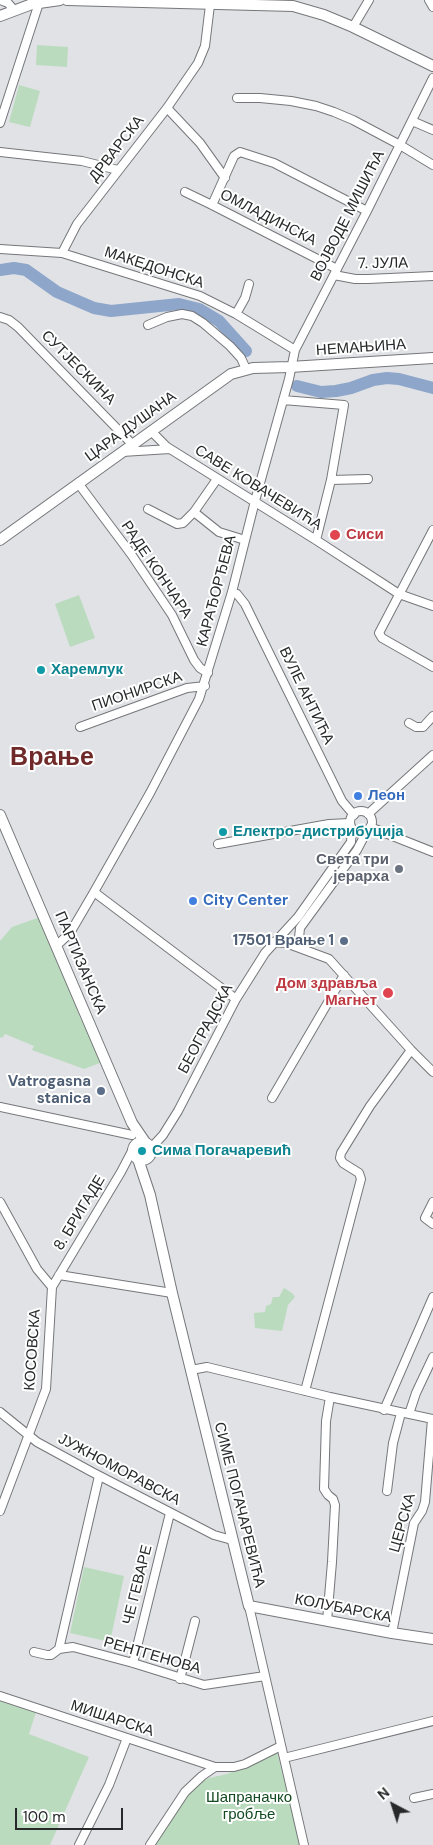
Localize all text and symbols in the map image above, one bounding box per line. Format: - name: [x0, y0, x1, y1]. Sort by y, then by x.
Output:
- street label: ДРВАРСКА: [86, 112, 148, 186]
- street label: ВОЈВОДЕ МИШИЋА: [307, 148, 389, 284]
- street label: ОМЛАДИНСКА: [217, 186, 319, 250]
- street label: МАКЕДОНСКА: [102, 243, 206, 293]
- street label: 7. ЈУЛА: [358, 255, 408, 273]
- street label: СУТЈЕСКИНА: [37, 327, 119, 409]
- street label: НЕМАЊИНА: [315, 336, 407, 360]
- street label: ЦАРА ДУШАНА: [82, 388, 180, 466]
- street label: САВЕ КОВАЧЕВИЋА: [191, 442, 325, 534]
- street label: РАДЕ КОНЧАРА: [117, 518, 195, 622]
- place label: Сиси: [346, 526, 384, 544]
- marker: Сиси: [328, 528, 342, 542]
- street label: КАРАЂОРЂЕВА: [193, 533, 241, 649]
- street label: ВУЛЕ АНТИЋА: [275, 644, 337, 748]
- place label: Харемлук: [51, 661, 123, 679]
- marker: Харемлук: [35, 664, 47, 676]
- street label: ПИОНИРСКА: [90, 668, 184, 716]
- district label: Врање: [10, 743, 94, 773]
- place label: Леон: [368, 787, 405, 805]
- marker: Леон: [352, 790, 364, 802]
- place label: Електро-дистрибуција: [233, 823, 404, 841]
- marker: Електро-дистрибуција: [217, 826, 229, 838]
- place label: Света три јерарха: [316, 851, 389, 886]
- marker: Света три јерарха: [393, 863, 405, 875]
- place label: City Center: [203, 892, 288, 910]
- marker: City Center: [187, 895, 199, 907]
- street label: ПАРТИЗАНСКА: [50, 909, 110, 1017]
- place label: 17501 Врање 1: [233, 932, 334, 950]
- marker: 17501 Врање 1: [338, 935, 350, 947]
- place label: Дом здравља Магнет: [276, 975, 377, 1010]
- street label: БЕОГРАДСКА: [175, 981, 237, 1077]
- marker: Дом здравља Магнет: [381, 986, 395, 1000]
- place label: Vatrogasna stanica: [8, 1073, 91, 1108]
- marker: Vatrogasna stanica: [95, 1085, 107, 1097]
- place label: Сима Погачаревић: [152, 1142, 291, 1160]
- marker: Сима Погачаревић: [136, 1145, 148, 1157]
- street label: 8. БРИГАДЕ: [51, 1172, 109, 1254]
- street label: КОСОВСКА: [21, 1309, 45, 1391]
- street label: СИМЕ ПОГАЧАРЕВИЋА: [210, 1420, 268, 1590]
- street label: ЈУЖНОМОРАВСКА: [55, 1430, 183, 1510]
- street label: ЦЕРСКА: [386, 1491, 420, 1555]
- street label: ЧЕ ГЕВАРЕ: [119, 1543, 157, 1627]
- street label: КОЛУБАРСКА: [293, 1591, 393, 1627]
- street label: РЕНТГЕНОВА: [101, 1634, 203, 1678]
- street label: МИШАРСКА: [68, 1697, 156, 1741]
- north arrow: [368, 1780, 418, 1830]
- text: N: [374, 1783, 393, 1804]
- park label: Шапраначко гробље: [206, 1789, 292, 1824]
- scale bar: [18, 1798, 125, 1830]
- text: 100 m: [23, 1807, 66, 1827]

